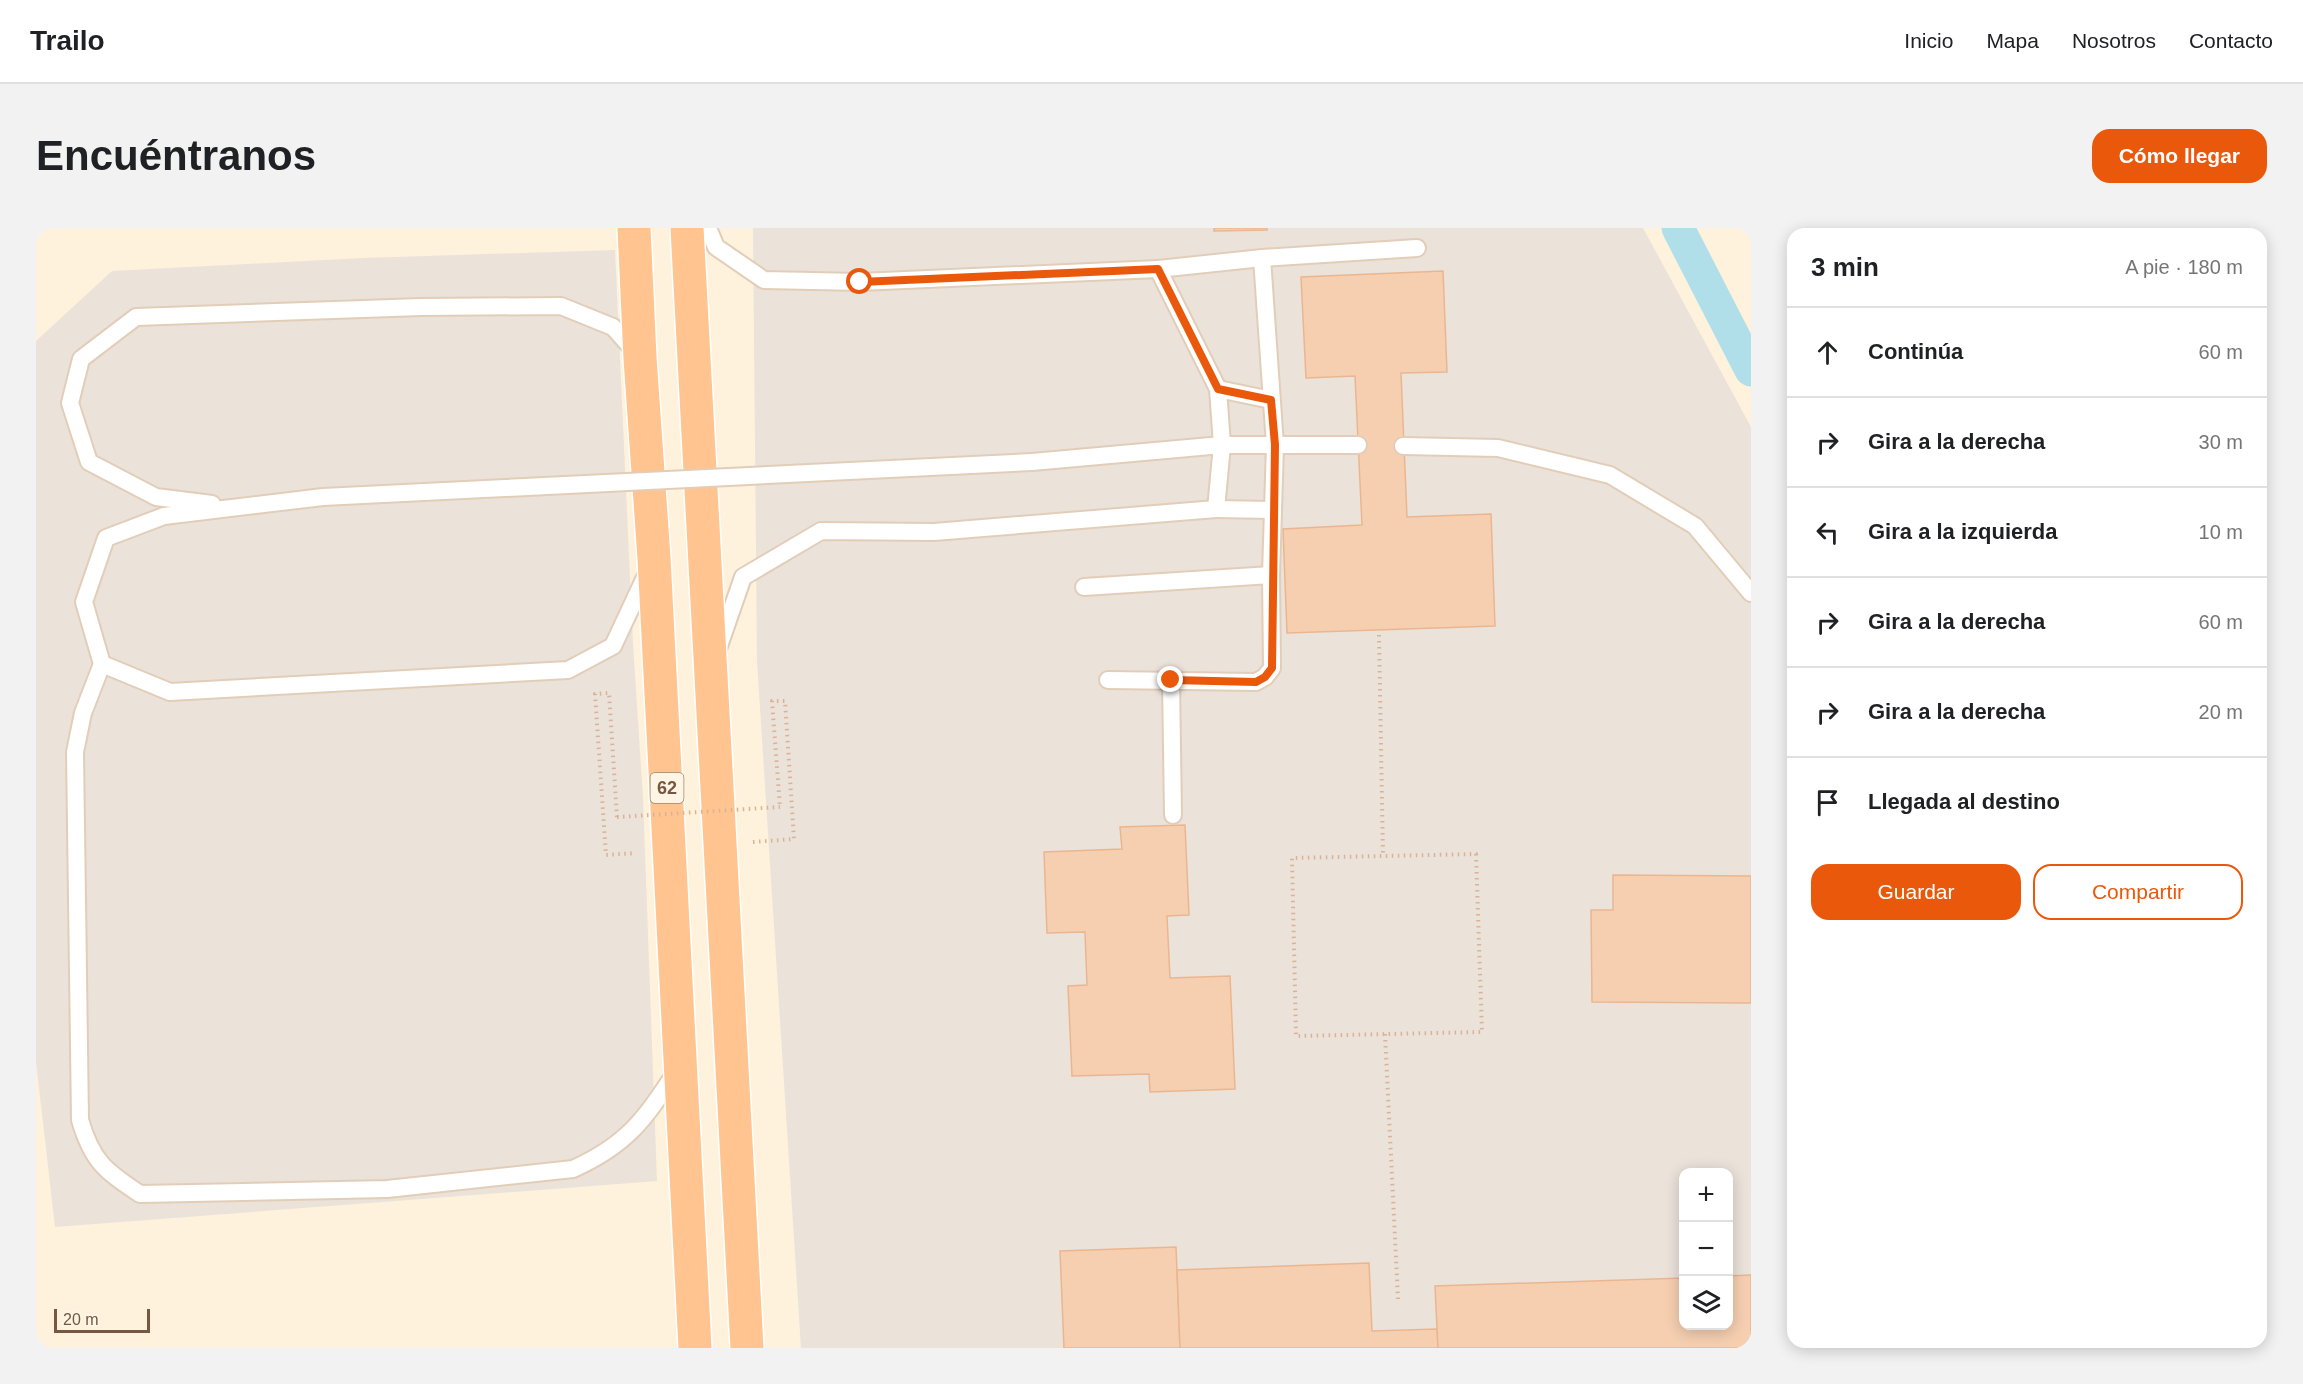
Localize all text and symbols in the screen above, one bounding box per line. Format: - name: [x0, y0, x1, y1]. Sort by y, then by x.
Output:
- text: Trailo: [30, 25, 105, 56]
- text: Inicio: [1904, 29, 1953, 52]
- text: Mapa: [1986, 29, 2039, 52]
- text: Nosotros: [2072, 29, 2156, 52]
- text: Contacto: [2189, 29, 2273, 52]
- button: Cómo llegar: [2092, 129, 2267, 183]
- text: Encuéntranos: [36, 132, 316, 179]
- text: 3 min: [1811, 252, 1879, 282]
- text: A pie · 180 m: [2125, 256, 2243, 278]
- route start: [846, 268, 872, 294]
- icon: ahead: [1811, 336, 1844, 369]
- text: Continúa: [1868, 339, 1963, 364]
- text: 60 m: [2199, 341, 2243, 363]
- icon: right: [1811, 426, 1844, 459]
- text: Gira a la derecha: [1868, 429, 2045, 454]
- text: 30 m: [2199, 431, 2243, 453]
- icon: left: [1811, 516, 1844, 549]
- text: Gira a la izquierda: [1868, 519, 2058, 544]
- text: 10 m: [2199, 521, 2243, 543]
- icon: right: [1811, 606, 1844, 639]
- text: Gira a la derecha: [1868, 609, 2045, 634]
- text: 60 m: [2199, 611, 2243, 633]
- route end: [1157, 666, 1183, 692]
- icon: right: [1811, 696, 1844, 729]
- text: Gira a la derecha: [1868, 699, 2045, 724]
- text: 20 m: [2199, 701, 2243, 723]
- road number: 62: [650, 773, 684, 803]
- icon: arrive: [1811, 786, 1844, 819]
- text: Llegada al destino: [1868, 789, 2060, 814]
- button: Guardar: [1811, 864, 2021, 920]
- button: Compartir: [2033, 864, 2243, 920]
- map controls: [1679, 1168, 1733, 1330]
- button: +: [1679, 1168, 1733, 1222]
- button: −: [1679, 1222, 1733, 1276]
- button: layers: [1679, 1276, 1733, 1330]
- scale bar: [54, 1306, 150, 1334]
- text: 20 m: [63, 1311, 99, 1328]

